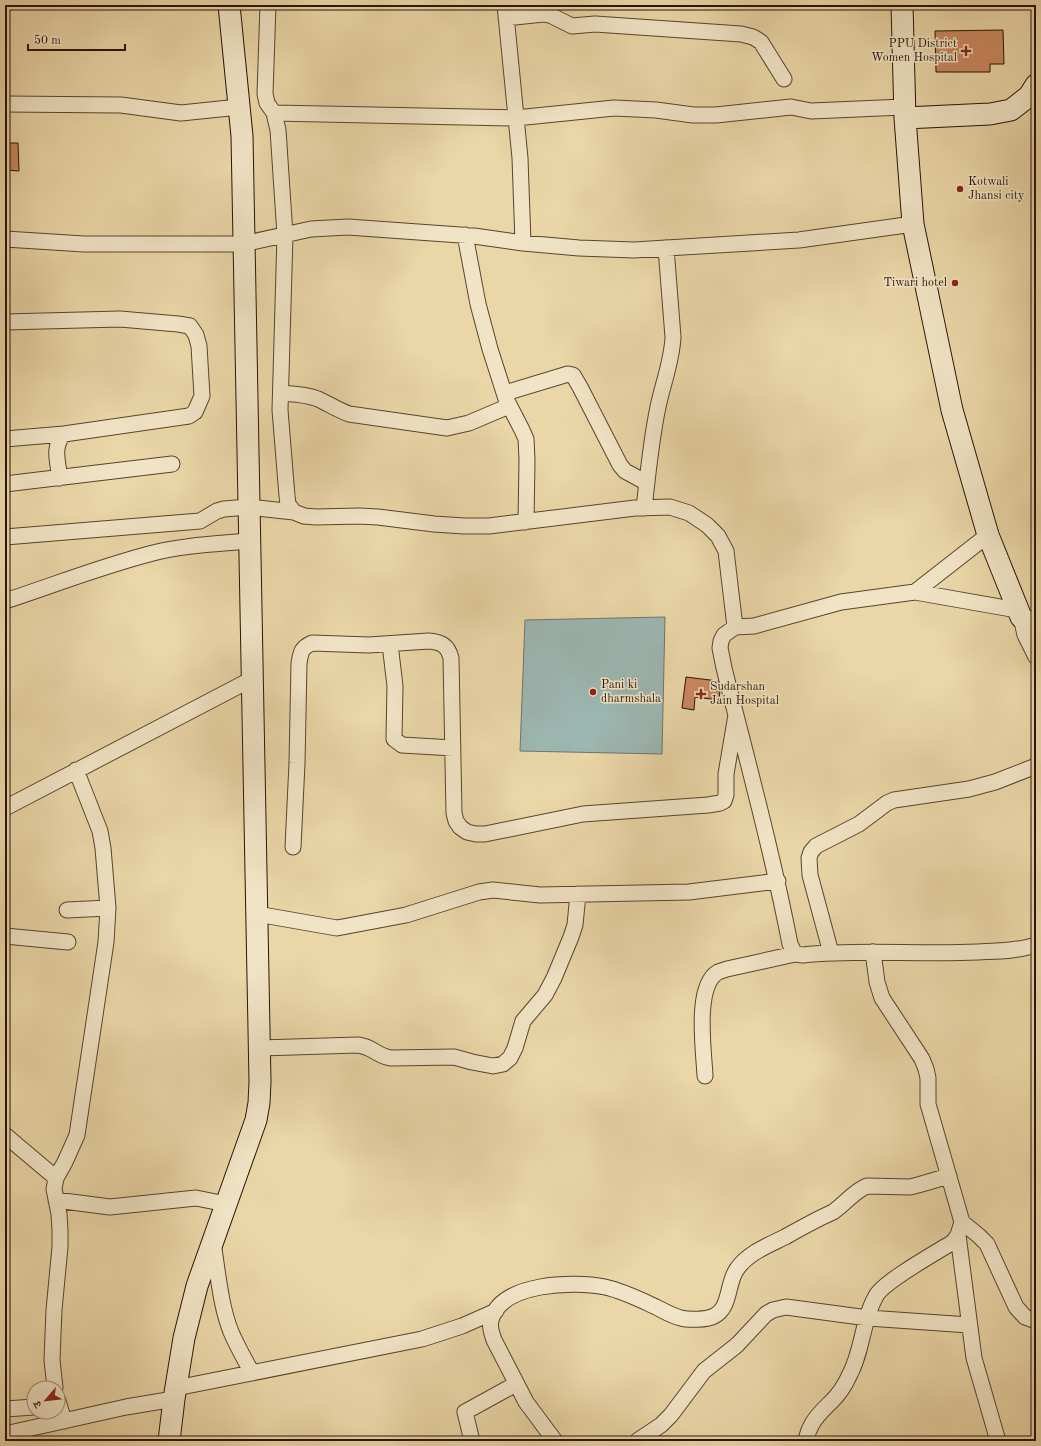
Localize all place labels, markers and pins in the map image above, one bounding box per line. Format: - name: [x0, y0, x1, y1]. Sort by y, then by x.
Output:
- place label: PPU District Women Hospital: [871, 38, 957, 64]
- marker: PPU District Women Hospital: [960, 45, 972, 57]
- place label: Kotwali Jhansi city: [968, 176, 1025, 202]
- marker: Kotwali Jhansi city: [955, 184, 965, 194]
- place label: Tiwari hotel: [883, 277, 947, 289]
- marker: Tiwari hotel: [950, 278, 960, 288]
- place label: Pani ki dharmshala: [601, 679, 661, 705]
- place label: Sudarshan Jain Hospital: [710, 681, 779, 707]
- marker: Pani ki dharmshala: [588, 687, 598, 697]
- marker: Sudarshan Jain Hospital: [695, 688, 707, 700]

